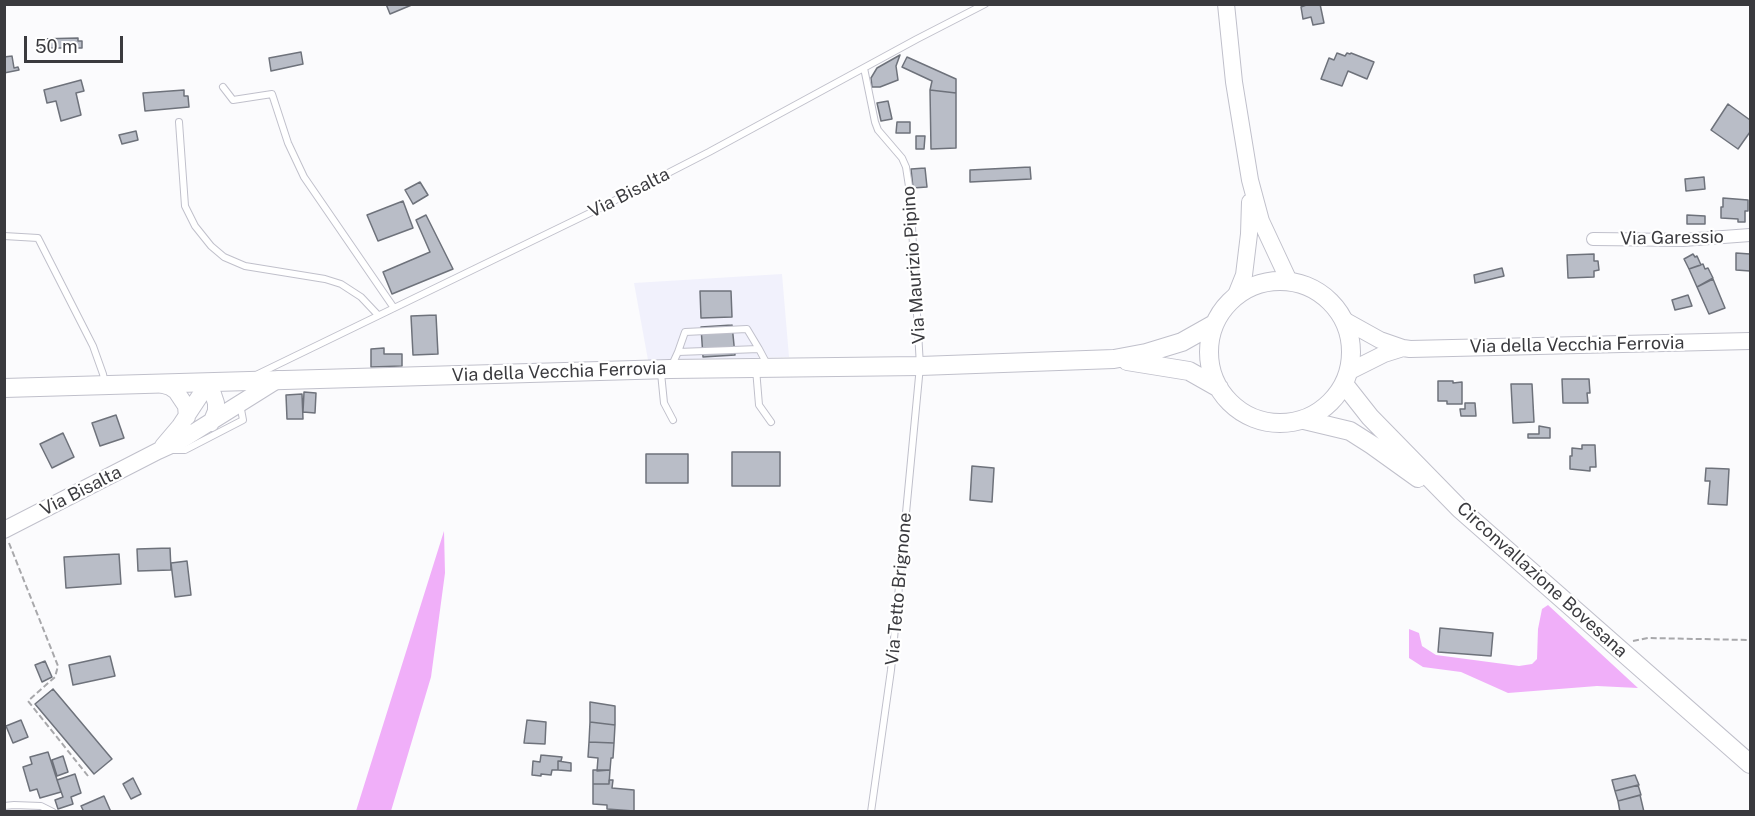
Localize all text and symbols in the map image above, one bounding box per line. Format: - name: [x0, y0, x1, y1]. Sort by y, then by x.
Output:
- scale bar: [27, 24, 126, 62]
- text: 50 m: [35, 36, 78, 57]
- street label: Via Bisalta: [585, 163, 673, 223]
- street label: Via Maurizio Pipino: [898, 185, 930, 345]
- street label: Via Garessio: [1620, 226, 1724, 250]
- street label: Via della Vecchia Ferrovia: [1469, 332, 1685, 358]
- street label: Via della Vecchia Ferrovia: [451, 357, 667, 387]
- street label: Via Bisalta: [37, 461, 125, 521]
- street label: Circonvallazione Bovesana: [1452, 498, 1632, 662]
- street label: Via Tetto Brignone: [882, 512, 916, 666]

